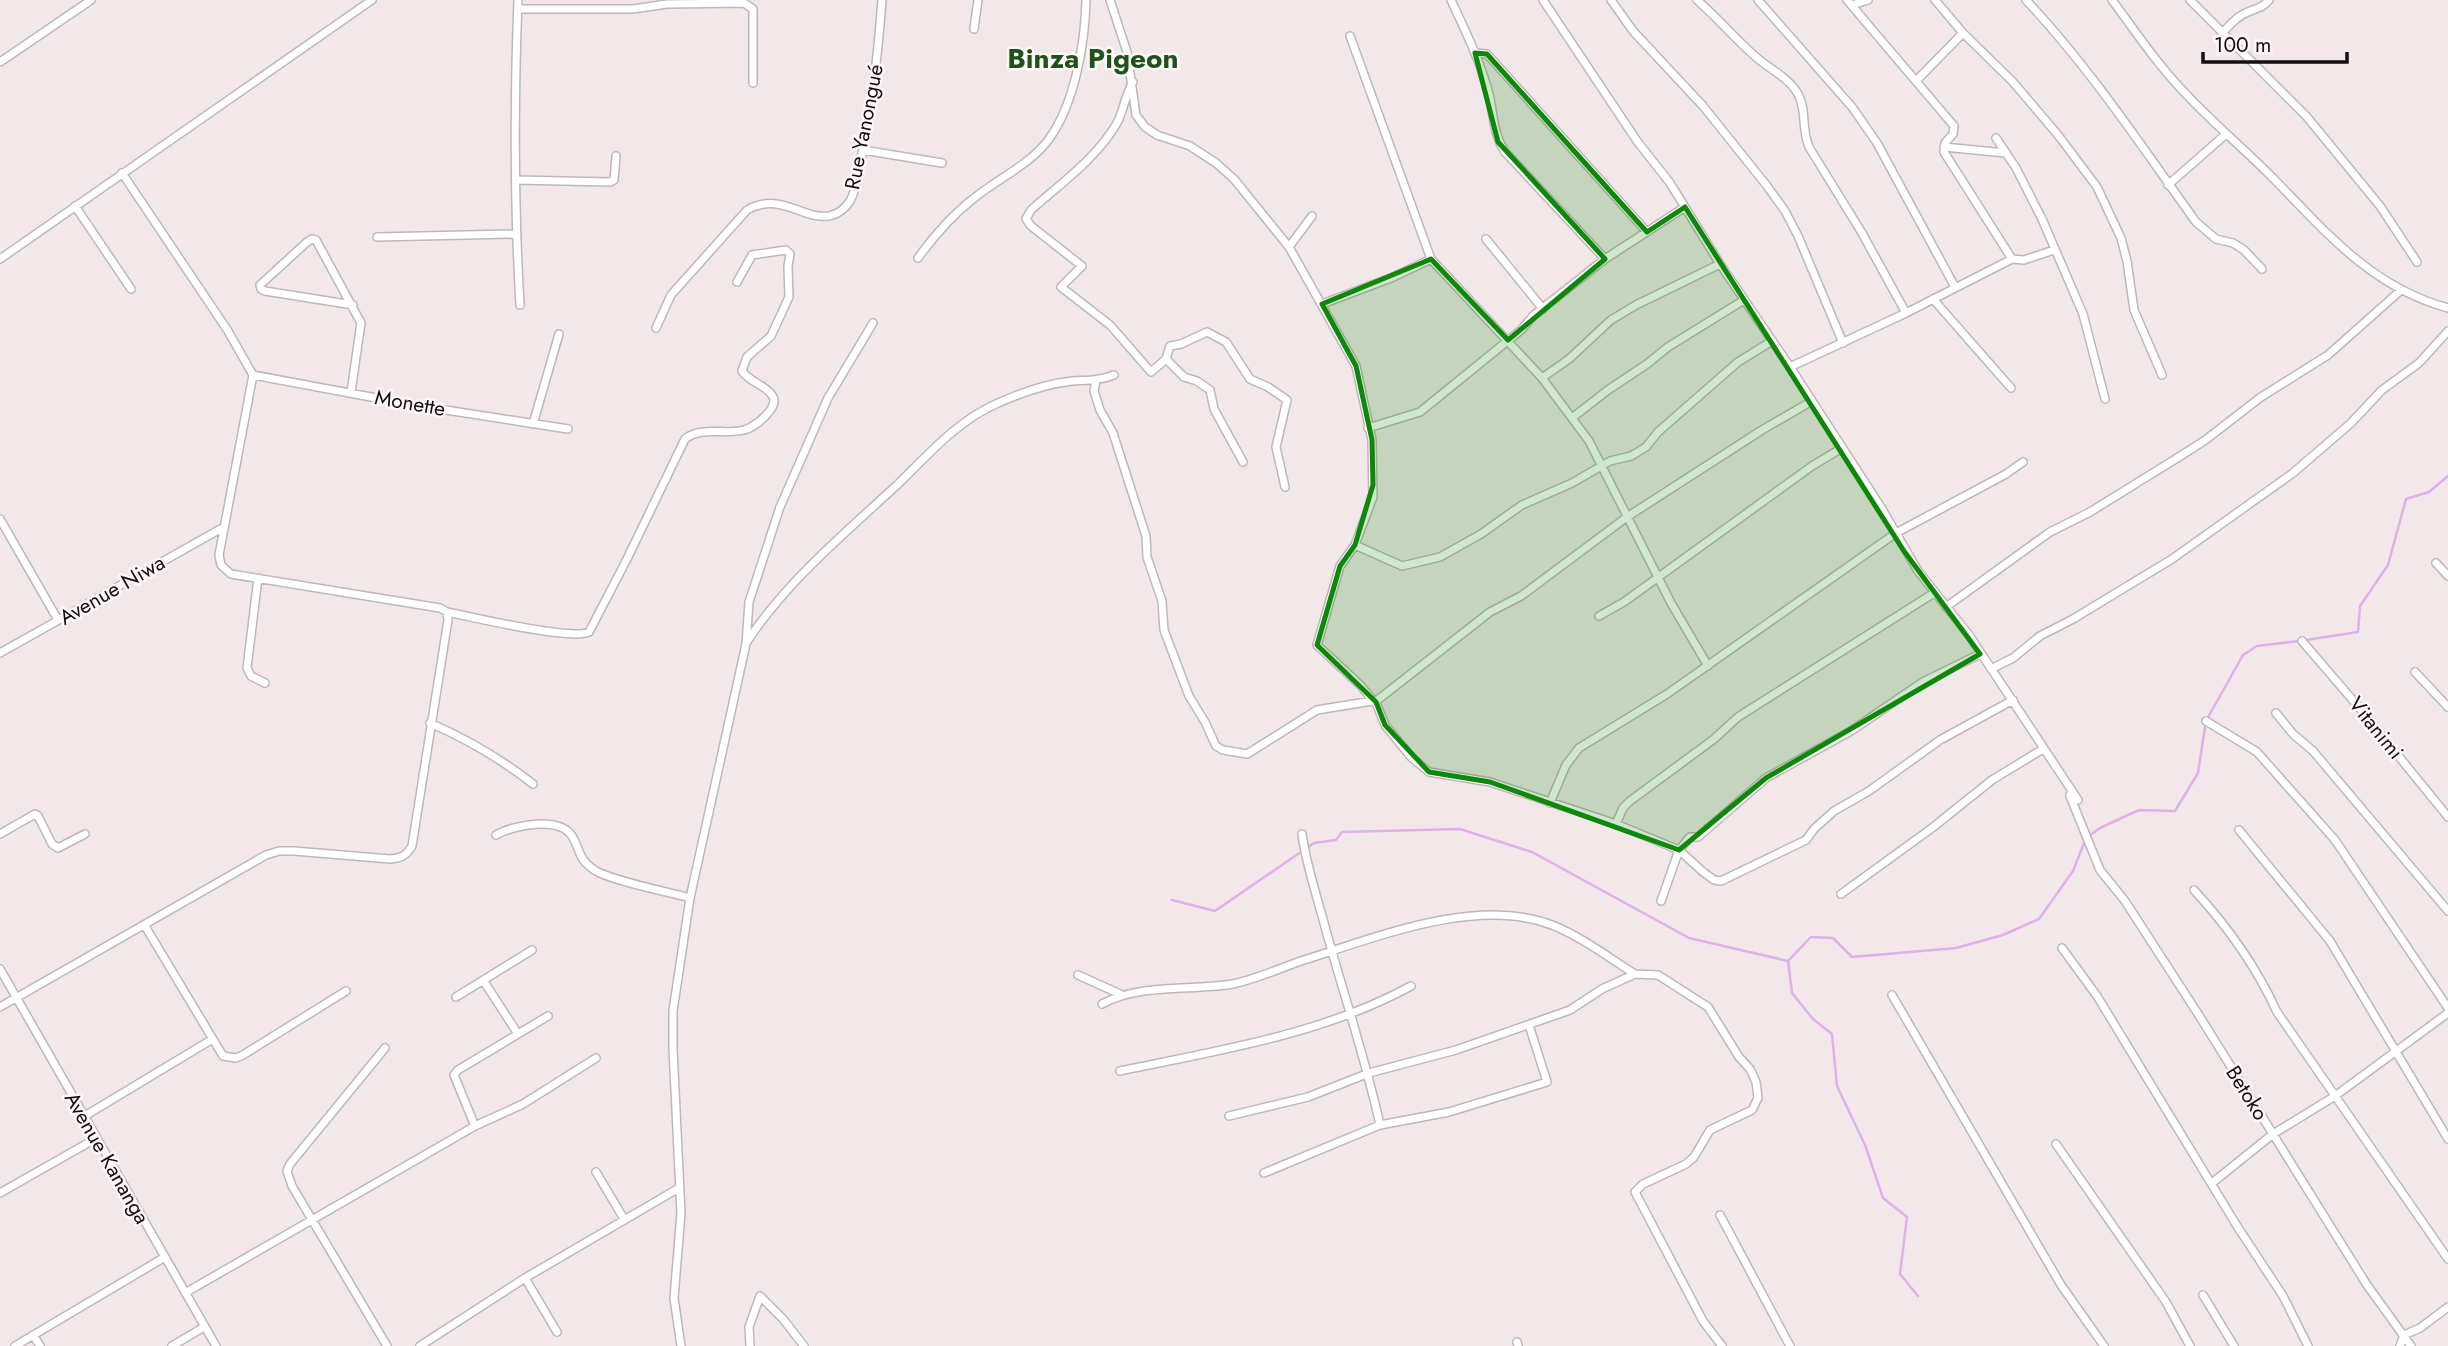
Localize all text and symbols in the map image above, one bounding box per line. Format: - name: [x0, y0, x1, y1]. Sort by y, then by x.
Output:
- scale bar: [2203, 21, 2346, 65]
- text: 100 m: [2214, 30, 2271, 60]
- district label: Binza Pigeon: [1007, 38, 1179, 79]
- street label: Rue Yanongué: [837, 62, 891, 192]
- street label: Monette: [372, 382, 448, 424]
- street label: Avenue Niwa: [53, 548, 171, 632]
- street label: Vitanimi: [2341, 690, 2411, 766]
- street label: Betoko: [2219, 1060, 2275, 1126]
- street label: Avenue Kananga: [57, 1086, 157, 1230]

